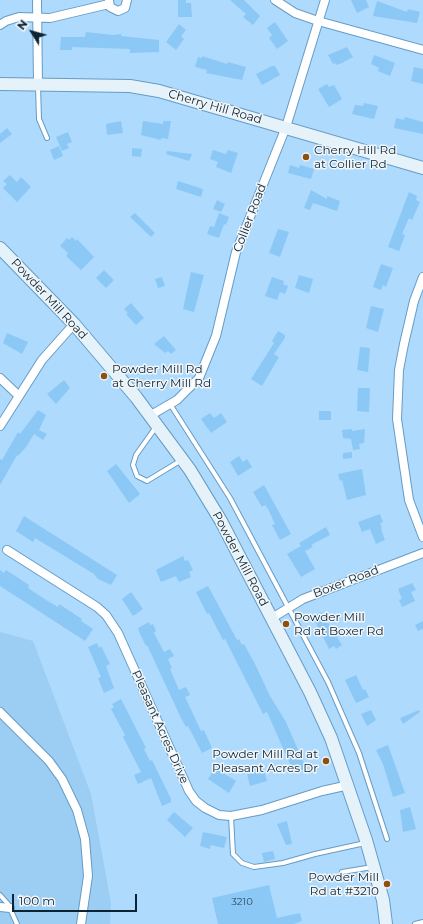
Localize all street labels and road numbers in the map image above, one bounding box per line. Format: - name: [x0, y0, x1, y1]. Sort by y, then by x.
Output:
- street label: Cherry Hill Road: [166, 87, 264, 127]
- street label: Collier Road: [230, 182, 270, 254]
- street label: Powder Mill Road: [8, 256, 90, 342]
- street label: Powder Mill Road: [209, 509, 271, 609]
- street label: Boxer Road: [311, 563, 381, 601]
- street label: Pleasant Acres Drive: [128, 668, 192, 786]

